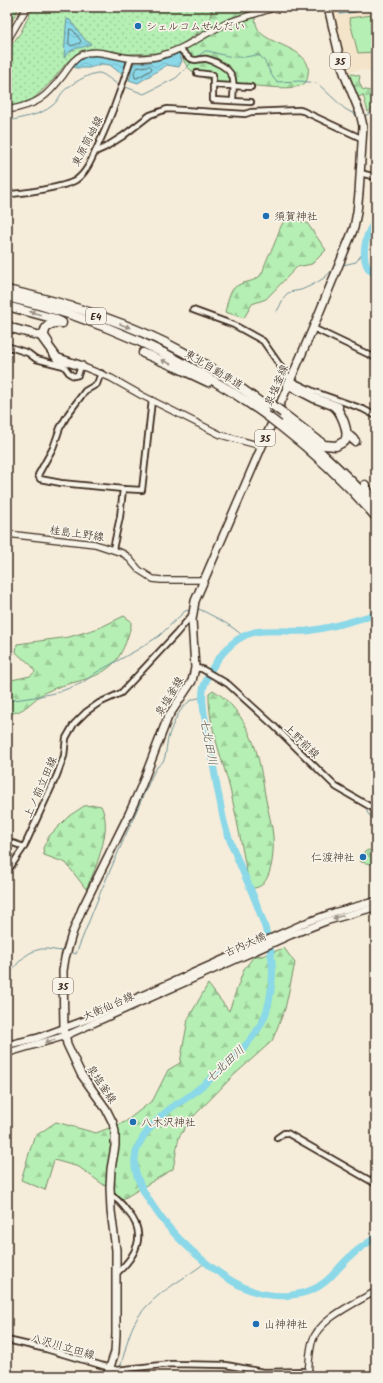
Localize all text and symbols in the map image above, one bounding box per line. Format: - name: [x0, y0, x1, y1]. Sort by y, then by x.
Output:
- place label: シェルコムせんだい: [146, 18, 245, 36]
- marker: シェルコムせんだい: [133, 21, 143, 31]
- road number: 35: [330, 53, 350, 69]
- street label: 東原筒岫線: [67, 113, 108, 170]
- place label: 須賀神社: [274, 208, 318, 226]
- marker: 須賀神社: [261, 211, 271, 221]
- road number: E4: [86, 308, 106, 324]
- one-way arrow: [28, 310, 41, 316]
- one-way arrow: [119, 323, 131, 329]
- street label: 東北自動車道: [181, 345, 246, 395]
- one-way arrow: [160, 359, 172, 366]
- street label: 泉塩釜線: [260, 362, 294, 409]
- road number: 35: [255, 430, 275, 446]
- street label: 桂島上野線: [48, 521, 105, 547]
- street label: 泉塩釜線: [151, 673, 189, 720]
- water label: 七北田川: [195, 717, 222, 767]
- street label: 上野前線: [279, 720, 323, 763]
- street label: 上ノ前立田線: [19, 754, 63, 821]
- place label: 仁渡神社: [311, 849, 355, 867]
- marker: 仁渡神社: [358, 852, 368, 862]
- one-way arrow: [332, 914, 344, 920]
- street label: 古内大橋: [222, 928, 269, 962]
- road number: 35: [53, 978, 73, 994]
- street label: 大衡仙台線: [80, 988, 137, 1026]
- one-way arrow: [43, 1038, 55, 1044]
- water label: 七北田川: [201, 1041, 249, 1088]
- street label: 泉塩釜線: [81, 1061, 121, 1108]
- place label: 八木沢神社: [141, 1114, 196, 1132]
- marker: 八木沢神社: [128, 1117, 138, 1127]
- place label: 山神神社: [264, 1316, 308, 1334]
- marker: 山神神社: [251, 1319, 261, 1329]
- street label: 八沢川立田線: [29, 1329, 97, 1365]

